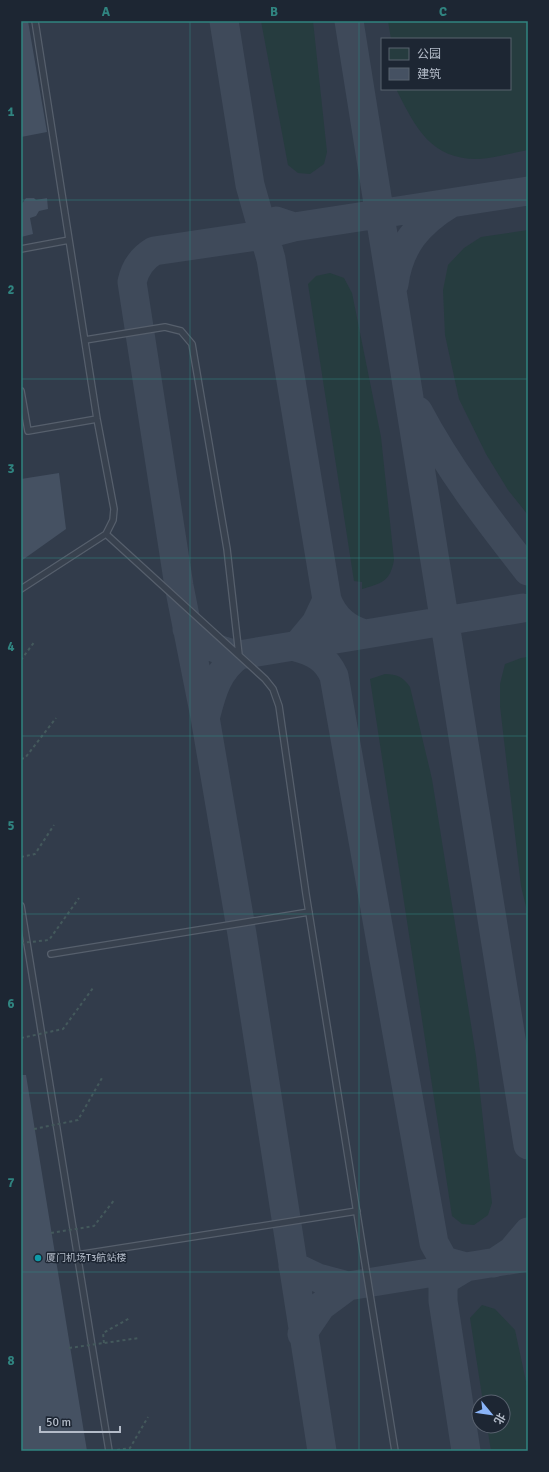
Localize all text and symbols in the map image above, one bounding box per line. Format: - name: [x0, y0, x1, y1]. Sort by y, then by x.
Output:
- text: A: [102, 4, 111, 20]
- text: B: [270, 4, 278, 20]
- text: C: [439, 4, 447, 20]
- legend: [381, 38, 511, 90]
- text: 公园: [417, 47, 441, 62]
- text: 建筑: [417, 67, 441, 82]
- text: 1: [7, 104, 15, 120]
- text: 2: [7, 282, 15, 298]
- text: 3: [7, 461, 15, 477]
- text: 4: [7, 639, 15, 655]
- text: 5: [7, 818, 15, 834]
- text: 6: [7, 996, 15, 1012]
- text: 7: [7, 1175, 15, 1191]
- place label: 厦门机场T3航站楼: [46, 1252, 126, 1264]
- marker: 厦门机场T3航站楼: [33, 1253, 43, 1263]
- text: 8: [7, 1353, 15, 1369]
- north arrow: [471, 1394, 511, 1434]
- scale bar: [40, 1408, 120, 1434]
- text: 北: [491, 1411, 508, 1427]
- text: 50 m: [46, 1415, 71, 1430]

